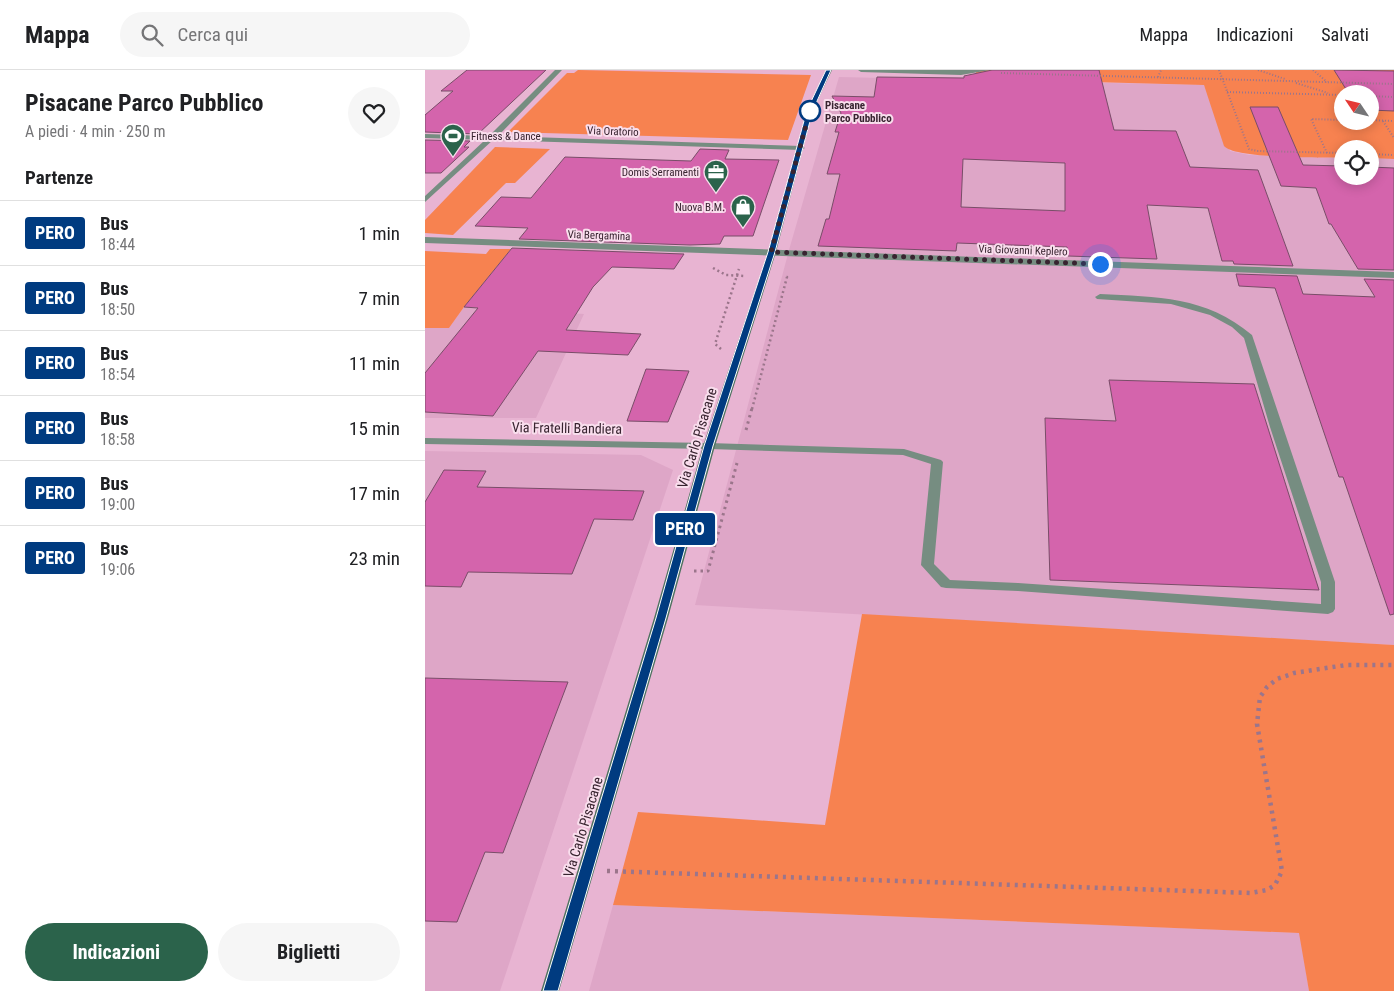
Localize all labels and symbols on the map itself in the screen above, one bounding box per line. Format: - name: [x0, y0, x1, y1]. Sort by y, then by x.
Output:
- north arrow: [1334, 85, 1379, 130]
- place label: Pisacane Parco Pubblico: [825, 99, 892, 125]
- marker: Pisacane Parco Pubblico: [799, 100, 821, 122]
- sports icon: Fitness & Dance: [440, 123, 466, 157]
- street label: Via Oratorio: [587, 124, 639, 139]
- place label: Fitness & Dance: [471, 130, 541, 143]
- office icon: Domis Serramenti: [703, 159, 729, 193]
- place label: Domis Serramenti: [622, 166, 699, 179]
- shop icon: Nuova B.M.: [730, 194, 756, 228]
- place label: Nuova B.M.: [675, 201, 725, 214]
- street label: Via Bergamina: [567, 228, 631, 243]
- street label: Via Giovanni Keplero: [978, 242, 1068, 259]
- your location: [1088, 252, 1113, 277]
- street label: Via Carlo Pisacane: [674, 386, 720, 490]
- street label: Via Fratelli Bandiera: [512, 419, 622, 437]
- line badge: PERO: [650, 513, 720, 545]
- street label: Via Carlo Pisacane: [560, 775, 606, 879]

